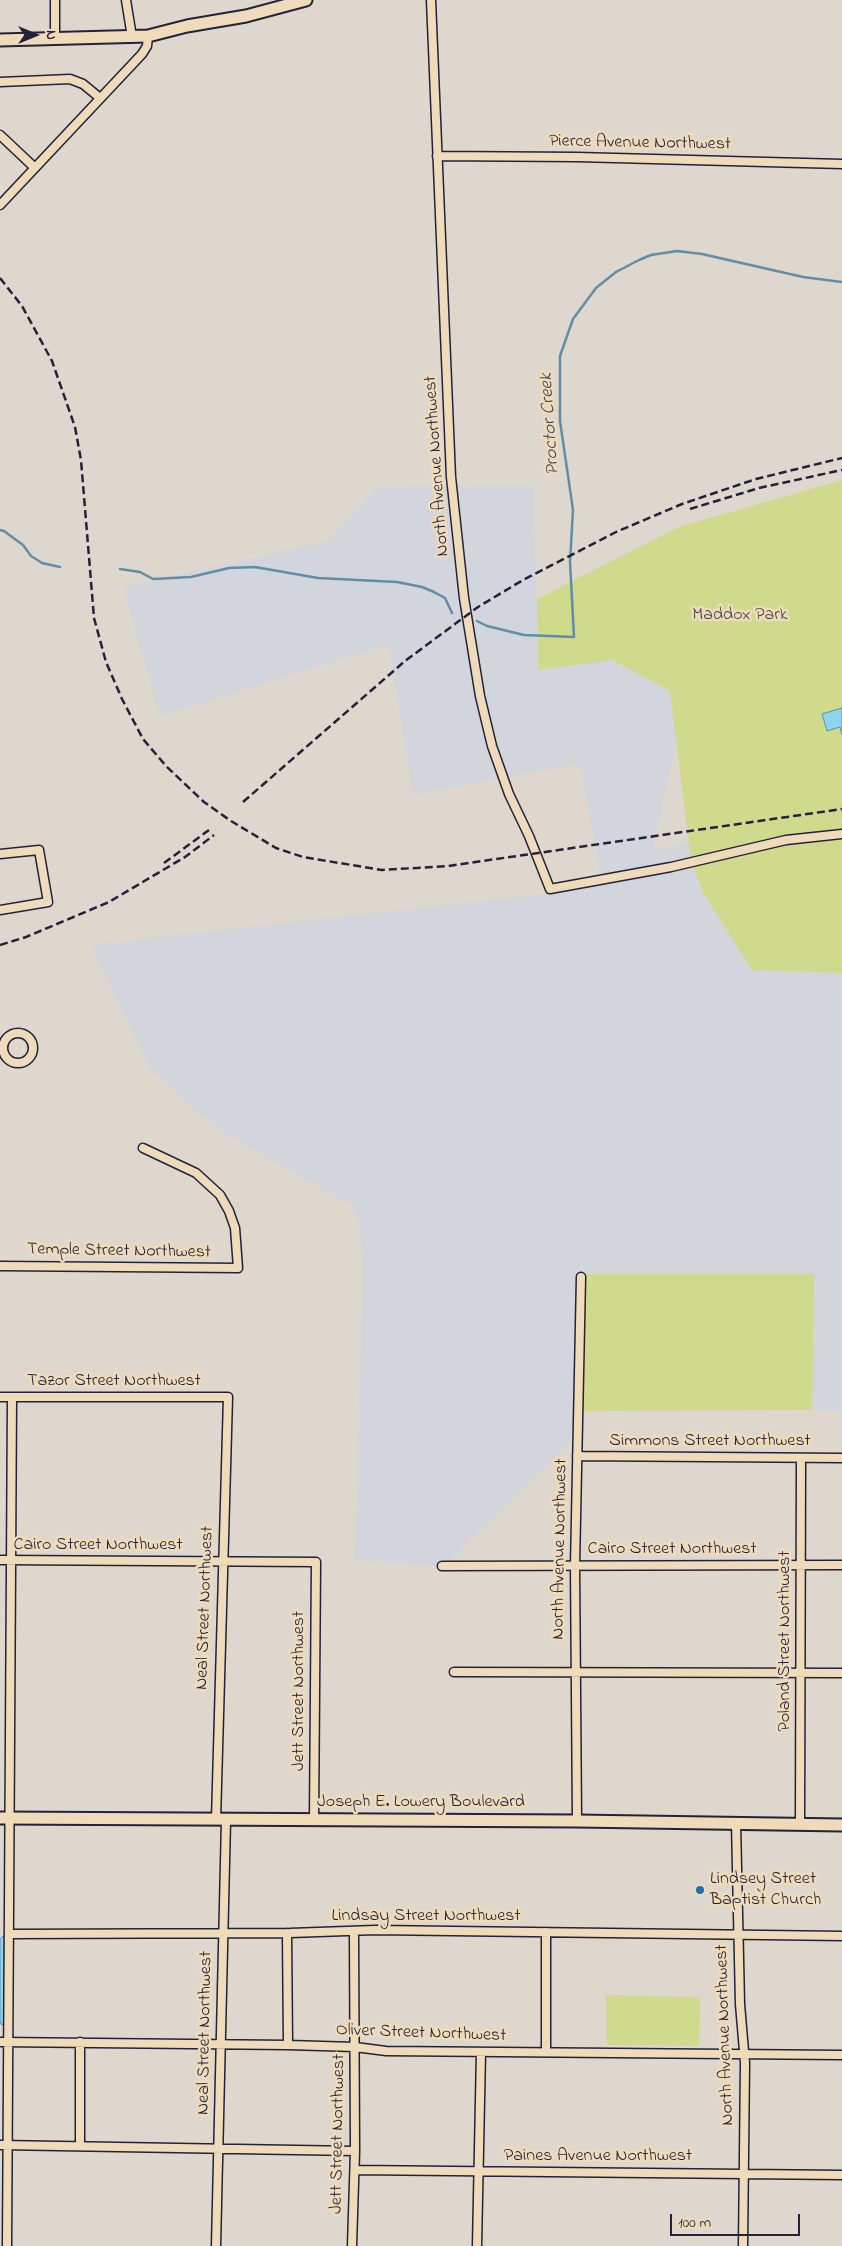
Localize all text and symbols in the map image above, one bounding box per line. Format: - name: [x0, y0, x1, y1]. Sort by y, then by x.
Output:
- north arrow: [10, 10, 60, 60]
- text: N: [40, 30, 61, 40]
- street label: Pierce Avenue Northwest: [549, 132, 731, 156]
- water label: Proctor Creek: [536, 372, 566, 476]
- street label: North Avenue Northwest: [421, 375, 455, 557]
- park label: Maddox Park: [692, 605, 788, 627]
- street label: Temple Street Northwest: [27, 1240, 211, 1264]
- street label: Tazor Street Northwest: [27, 1371, 201, 1393]
- street label: Simmons Street Northwest: [609, 1431, 811, 1453]
- street label: North Avenue Northwest: [549, 1458, 573, 1640]
- street label: Neal Street Northwest: [192, 1526, 220, 1690]
- street label: Cairo Street Northwest: [14, 1535, 182, 1557]
- street label: Cairo Street Northwest: [588, 1539, 756, 1561]
- street label: Poland Street Northwest: [775, 1550, 797, 1732]
- street label: Jett Street Northwest: [289, 1611, 311, 1771]
- street label: Joseph E. Lowery Boulevard: [317, 1792, 525, 1814]
- place label: Lindsey Street Baptist Church: [710, 1869, 821, 1912]
- marker: Lindsey Street Baptist Church: [694, 1884, 706, 1896]
- street label: Lindsay Street Northwest: [332, 1906, 520, 1928]
- street label: North Avenue Northwest: [712, 1944, 740, 2126]
- street label: Neal Street Northwest: [194, 1951, 218, 2115]
- street label: Oliver Street Northwest: [335, 2020, 507, 2048]
- street label: Jett Street Northwest: [327, 2054, 351, 2214]
- street label: Paines Avenue Northwest: [504, 2146, 692, 2168]
- scale bar: [672, 2204, 802, 2236]
- text: 100 m: [678, 2212, 711, 2234]

